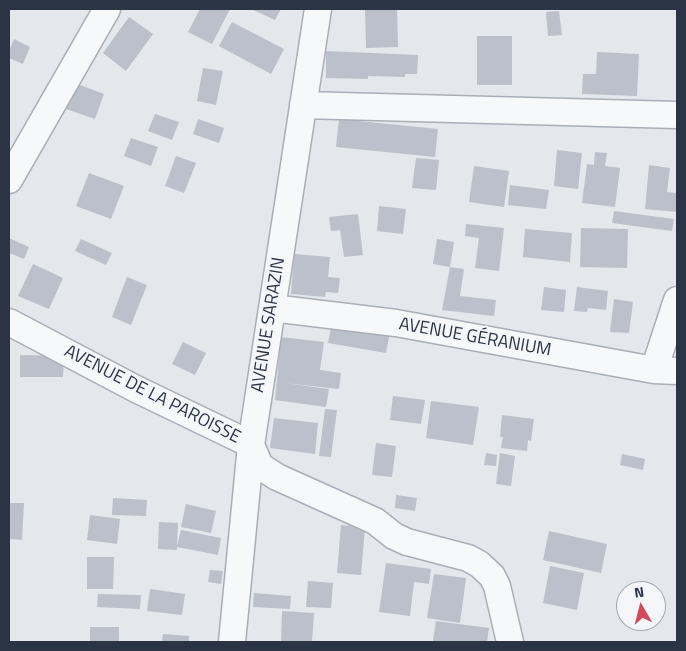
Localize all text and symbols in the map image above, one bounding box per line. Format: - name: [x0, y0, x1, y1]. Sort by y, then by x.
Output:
- street label: AVENUE SARAZIN: [248, 256, 290, 394]
- street label: AVENUE GÉRANIUM: [397, 314, 553, 362]
- street label: AVENUE DE LA PAROISSE: [60, 341, 244, 449]
- north arrow: [616, 581, 666, 631]
- text: N: [633, 581, 645, 603]

